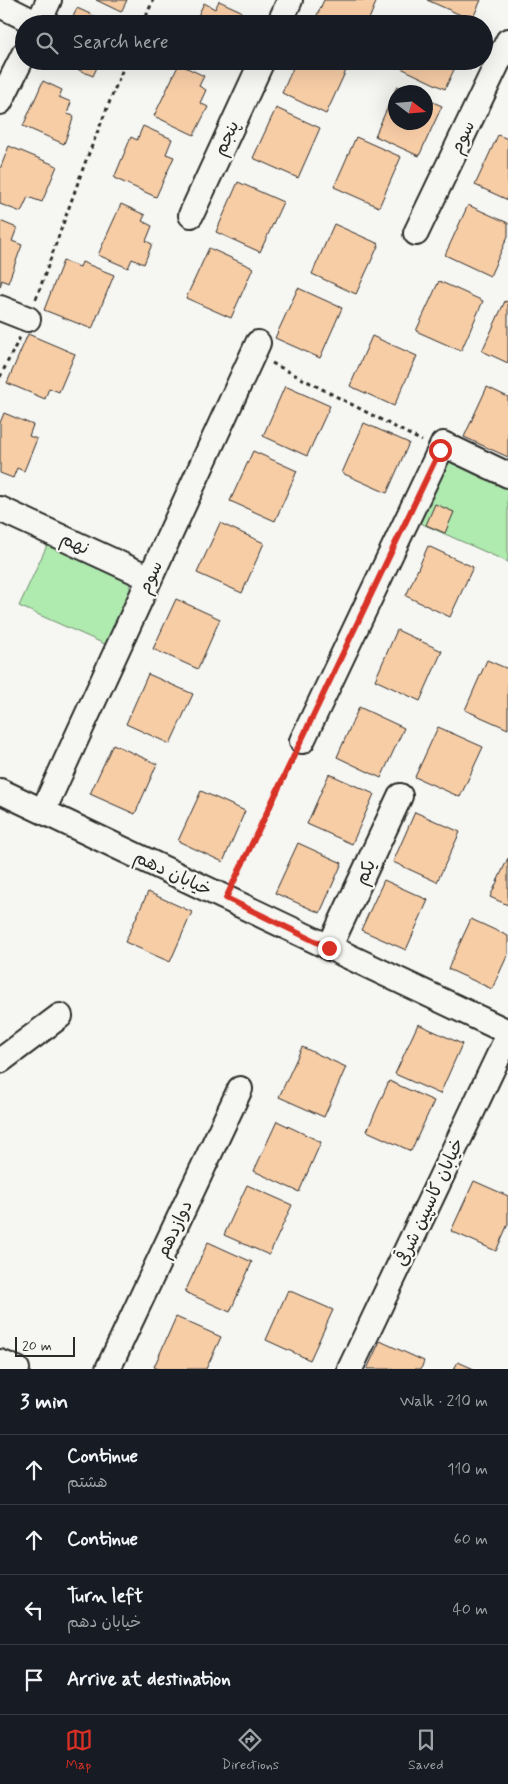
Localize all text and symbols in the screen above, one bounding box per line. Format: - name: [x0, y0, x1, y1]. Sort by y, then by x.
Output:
- search box: [15, 15, 493, 70]
- icon: search: [33, 29, 61, 57]
- text: Search here: [73, 30, 169, 55]
- north arrow: [388, 85, 433, 130]
- street label: پنجم: [208, 117, 246, 160]
- street label: سوم: [445, 117, 482, 158]
- route start: [429, 439, 452, 462]
- street label: نهم: [56, 527, 93, 562]
- street label: سوم: [133, 557, 170, 598]
- street label: خیابان دهم: [129, 845, 215, 903]
- street label: یکم: [350, 856, 383, 889]
- route end: [318, 937, 341, 960]
- street label: خیابان کاسپین شرقی: [389, 1134, 470, 1270]
- street label: دوازدهم: [151, 1197, 200, 1263]
- scale bar: [15, 1334, 75, 1357]
- text: 20 m: [22, 1337, 52, 1355]
- text: 3 min: [20, 1388, 68, 1416]
- text: Walk · 210 m: [400, 1391, 488, 1412]
- text: Continue: [67, 1444, 138, 1469]
- icon: ahead: [20, 1456, 48, 1484]
- text: 110 m: [447, 1459, 488, 1480]
- text: هشتم: [67, 1472, 107, 1493]
- icon: ahead: [20, 1526, 48, 1554]
- text: Continue: [67, 1527, 138, 1552]
- text: 60 m: [454, 1529, 488, 1550]
- text: Turn left: [67, 1584, 143, 1609]
- icon: left: [20, 1596, 48, 1624]
- text: 40 m: [452, 1599, 488, 1620]
- text: خیابان دهم: [67, 1612, 141, 1633]
- icon: arrive: [20, 1666, 48, 1694]
- text: Arrive at destination: [67, 1667, 231, 1692]
- tab: Map: [65, 1726, 93, 1774]
- tab: Directions: [222, 1726, 279, 1774]
- tab: Saved: [408, 1726, 443, 1774]

